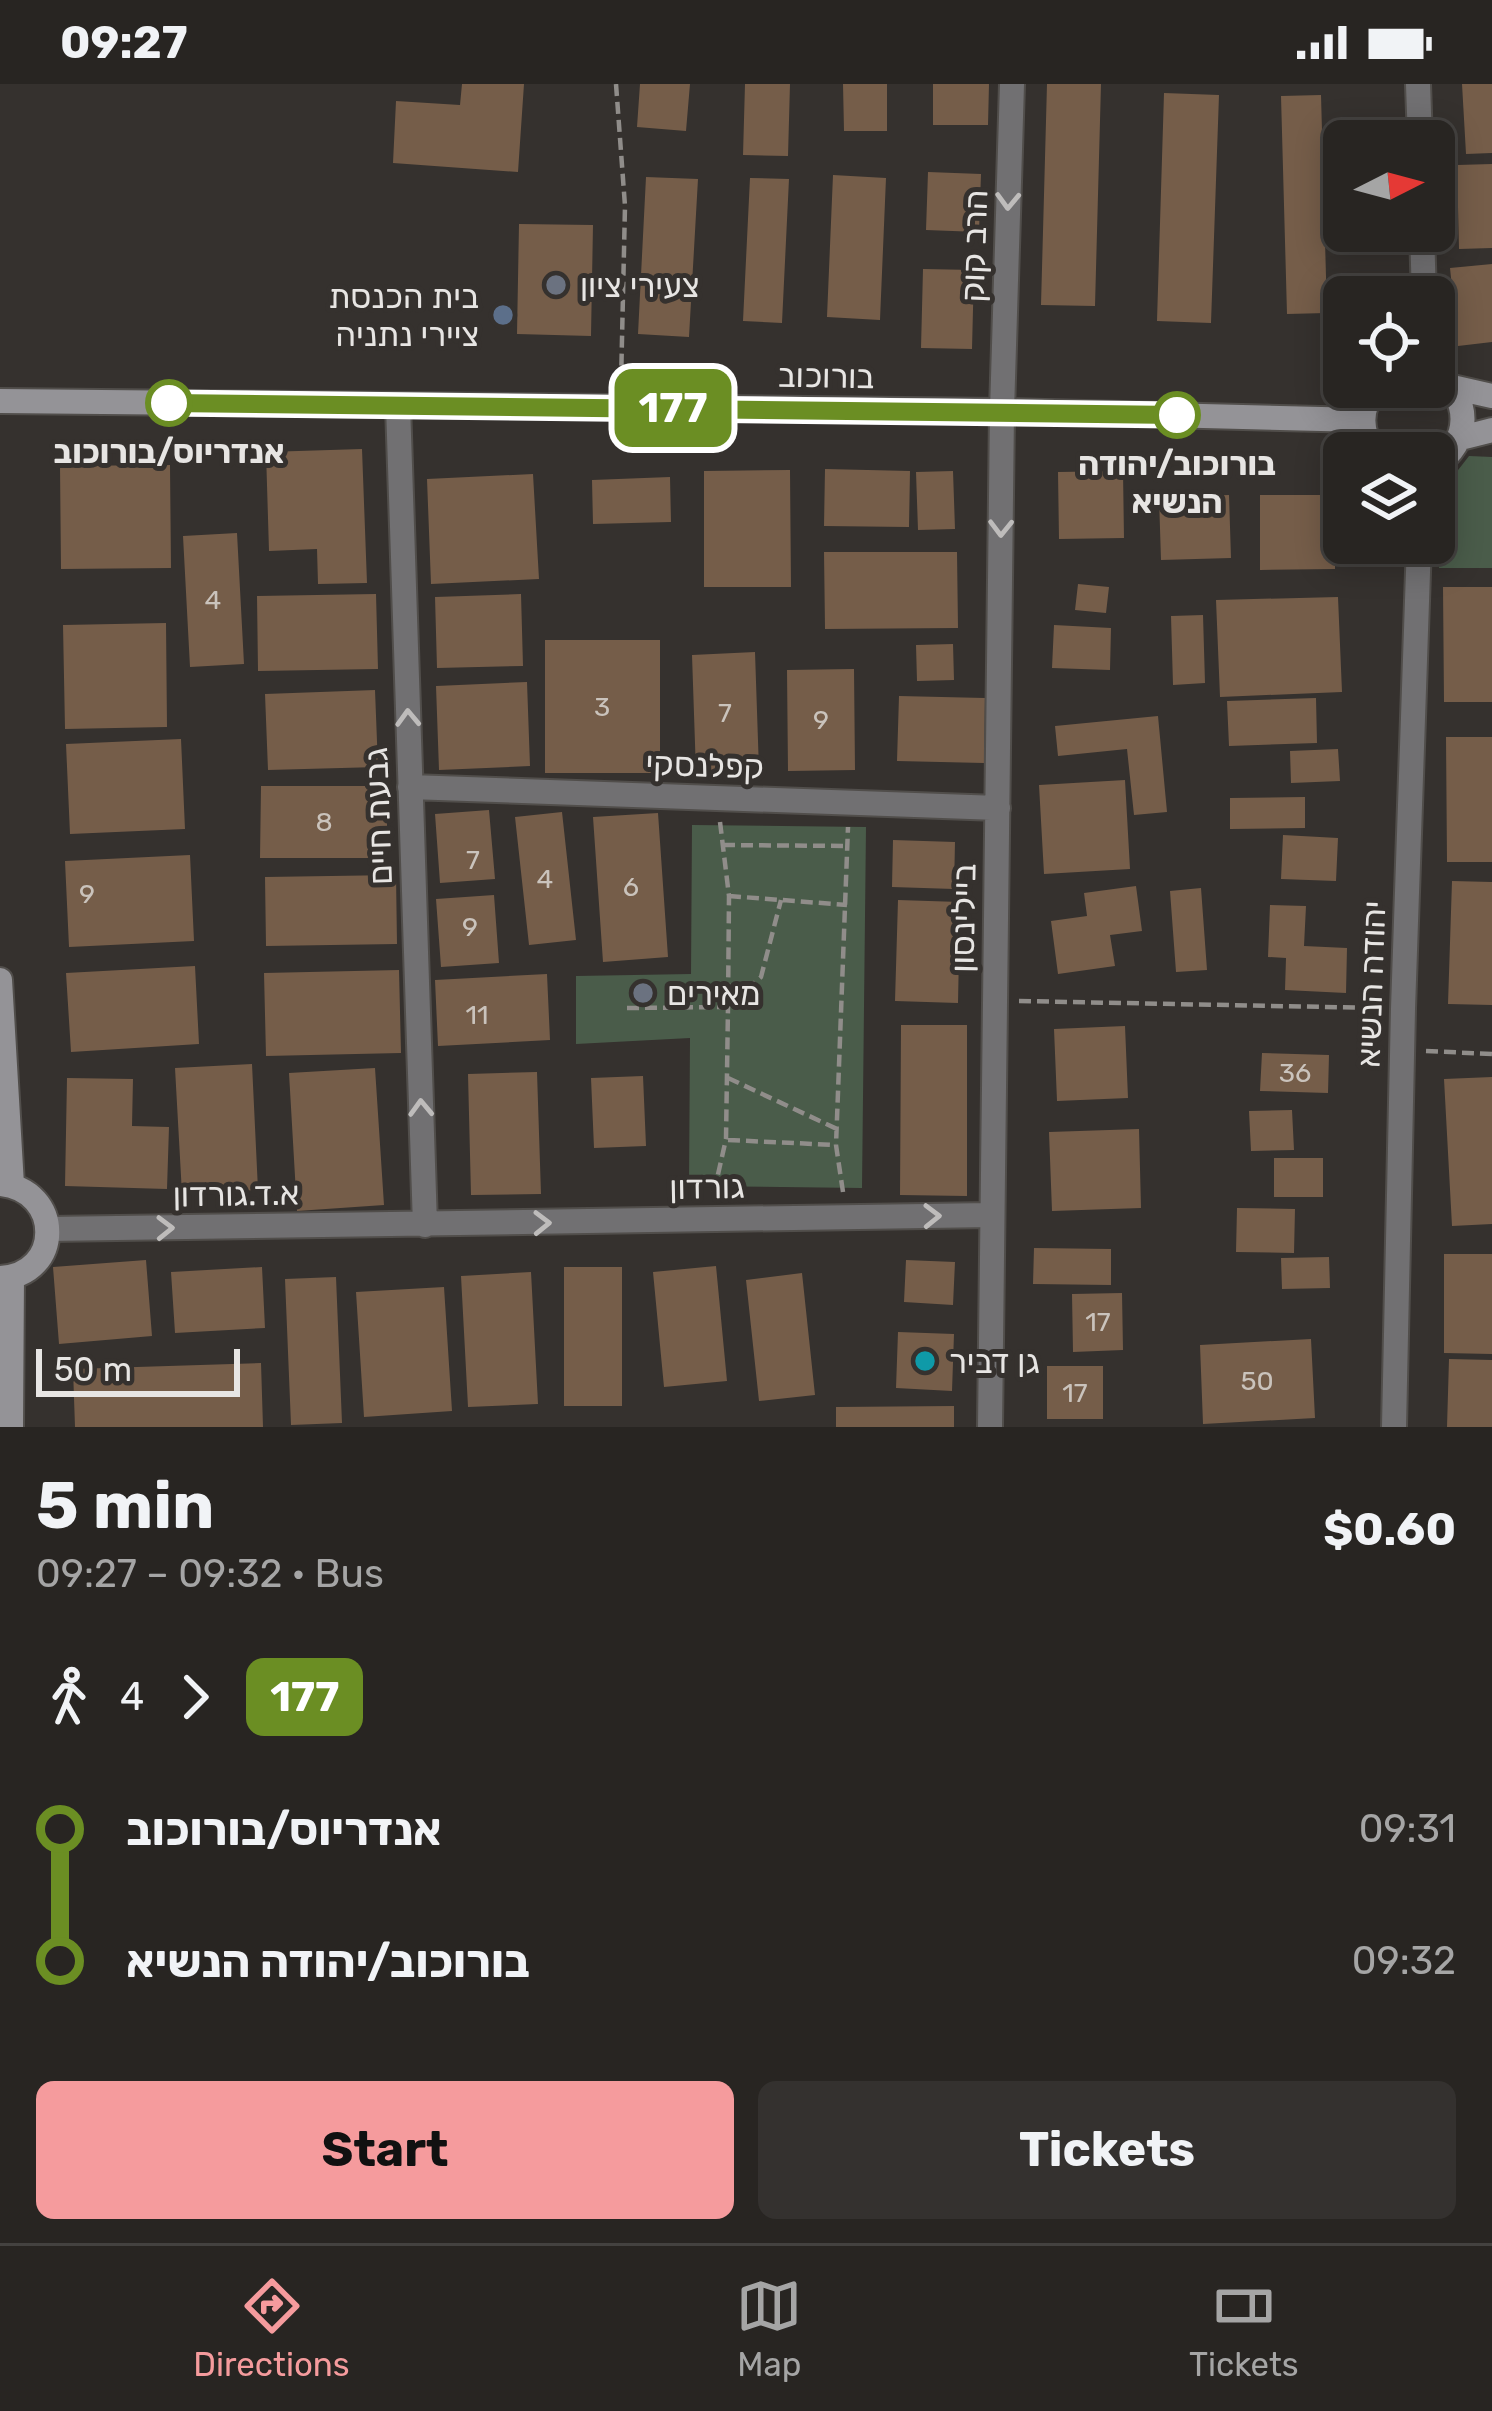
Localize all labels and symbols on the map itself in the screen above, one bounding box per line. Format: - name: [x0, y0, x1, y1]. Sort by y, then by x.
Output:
- north arrow: [1323, 120, 1455, 252]
- street label: הרב קוק: [953, 189, 995, 303]
- one-way arrow: [996, 192, 1022, 211]
- place label: צעירי ציון: [580, 266, 700, 305]
- marker: צעירי ציון: [543, 272, 569, 298]
- place label: בית הכנסת ציירי נתניה: [329, 277, 479, 354]
- marker: בית הכנסת ציירי נתניה: [490, 302, 516, 328]
- street label: בורוכוב: [777, 356, 875, 396]
- line badge: 177: [604, 369, 742, 447]
- marker: אנדריוס/בורוכוב: [147, 381, 191, 425]
- marker: בורוכוב/יהודה הנשיא: [1155, 393, 1199, 437]
- place label: אנדריוס/בורוכוב: [53, 432, 285, 471]
- place label: בורוכוב/יהודה הנשיא: [1078, 444, 1276, 521]
- one-way arrow: [988, 520, 1014, 538]
- house number: 4: [205, 584, 221, 616]
- house number: 3: [594, 691, 610, 723]
- house number: 7: [718, 697, 732, 729]
- house number: 9: [813, 704, 829, 736]
- one-way arrow: [395, 708, 421, 727]
- street label: קפלנסקי: [645, 743, 765, 787]
- street label: גבעת חיים: [356, 746, 400, 886]
- house number: 8: [315, 806, 333, 838]
- house number: 7: [466, 844, 480, 876]
- house number: 4: [537, 863, 553, 895]
- street label: ביילינסון: [943, 863, 983, 973]
- house number: 6: [623, 871, 639, 903]
- house number: 9: [79, 878, 95, 910]
- street label: יהודה הנשיא: [1349, 900, 1393, 1068]
- house number: 9: [462, 911, 478, 943]
- place label: מאירים: [667, 974, 761, 1013]
- marker: מאירים: [630, 980, 656, 1006]
- house number: 11: [465, 999, 489, 1031]
- house number: 36: [1279, 1057, 1311, 1089]
- one-way arrow: [408, 1098, 434, 1117]
- street label: גורדון: [669, 1167, 745, 1207]
- street label: א.ד.גורדון: [172, 1173, 300, 1215]
- one-way arrow: [923, 1204, 942, 1230]
- one-way arrow: [533, 1210, 552, 1236]
- one-way arrow: [157, 1215, 175, 1241]
- house number: 17: [1085, 1306, 1111, 1338]
- place label: גן דביר: [949, 1342, 1040, 1381]
- scale bar: [36, 1343, 240, 1396]
- marker: גן דביר: [912, 1348, 938, 1374]
- house number: 50: [1240, 1365, 1274, 1397]
- house number: 17: [1062, 1377, 1088, 1409]

